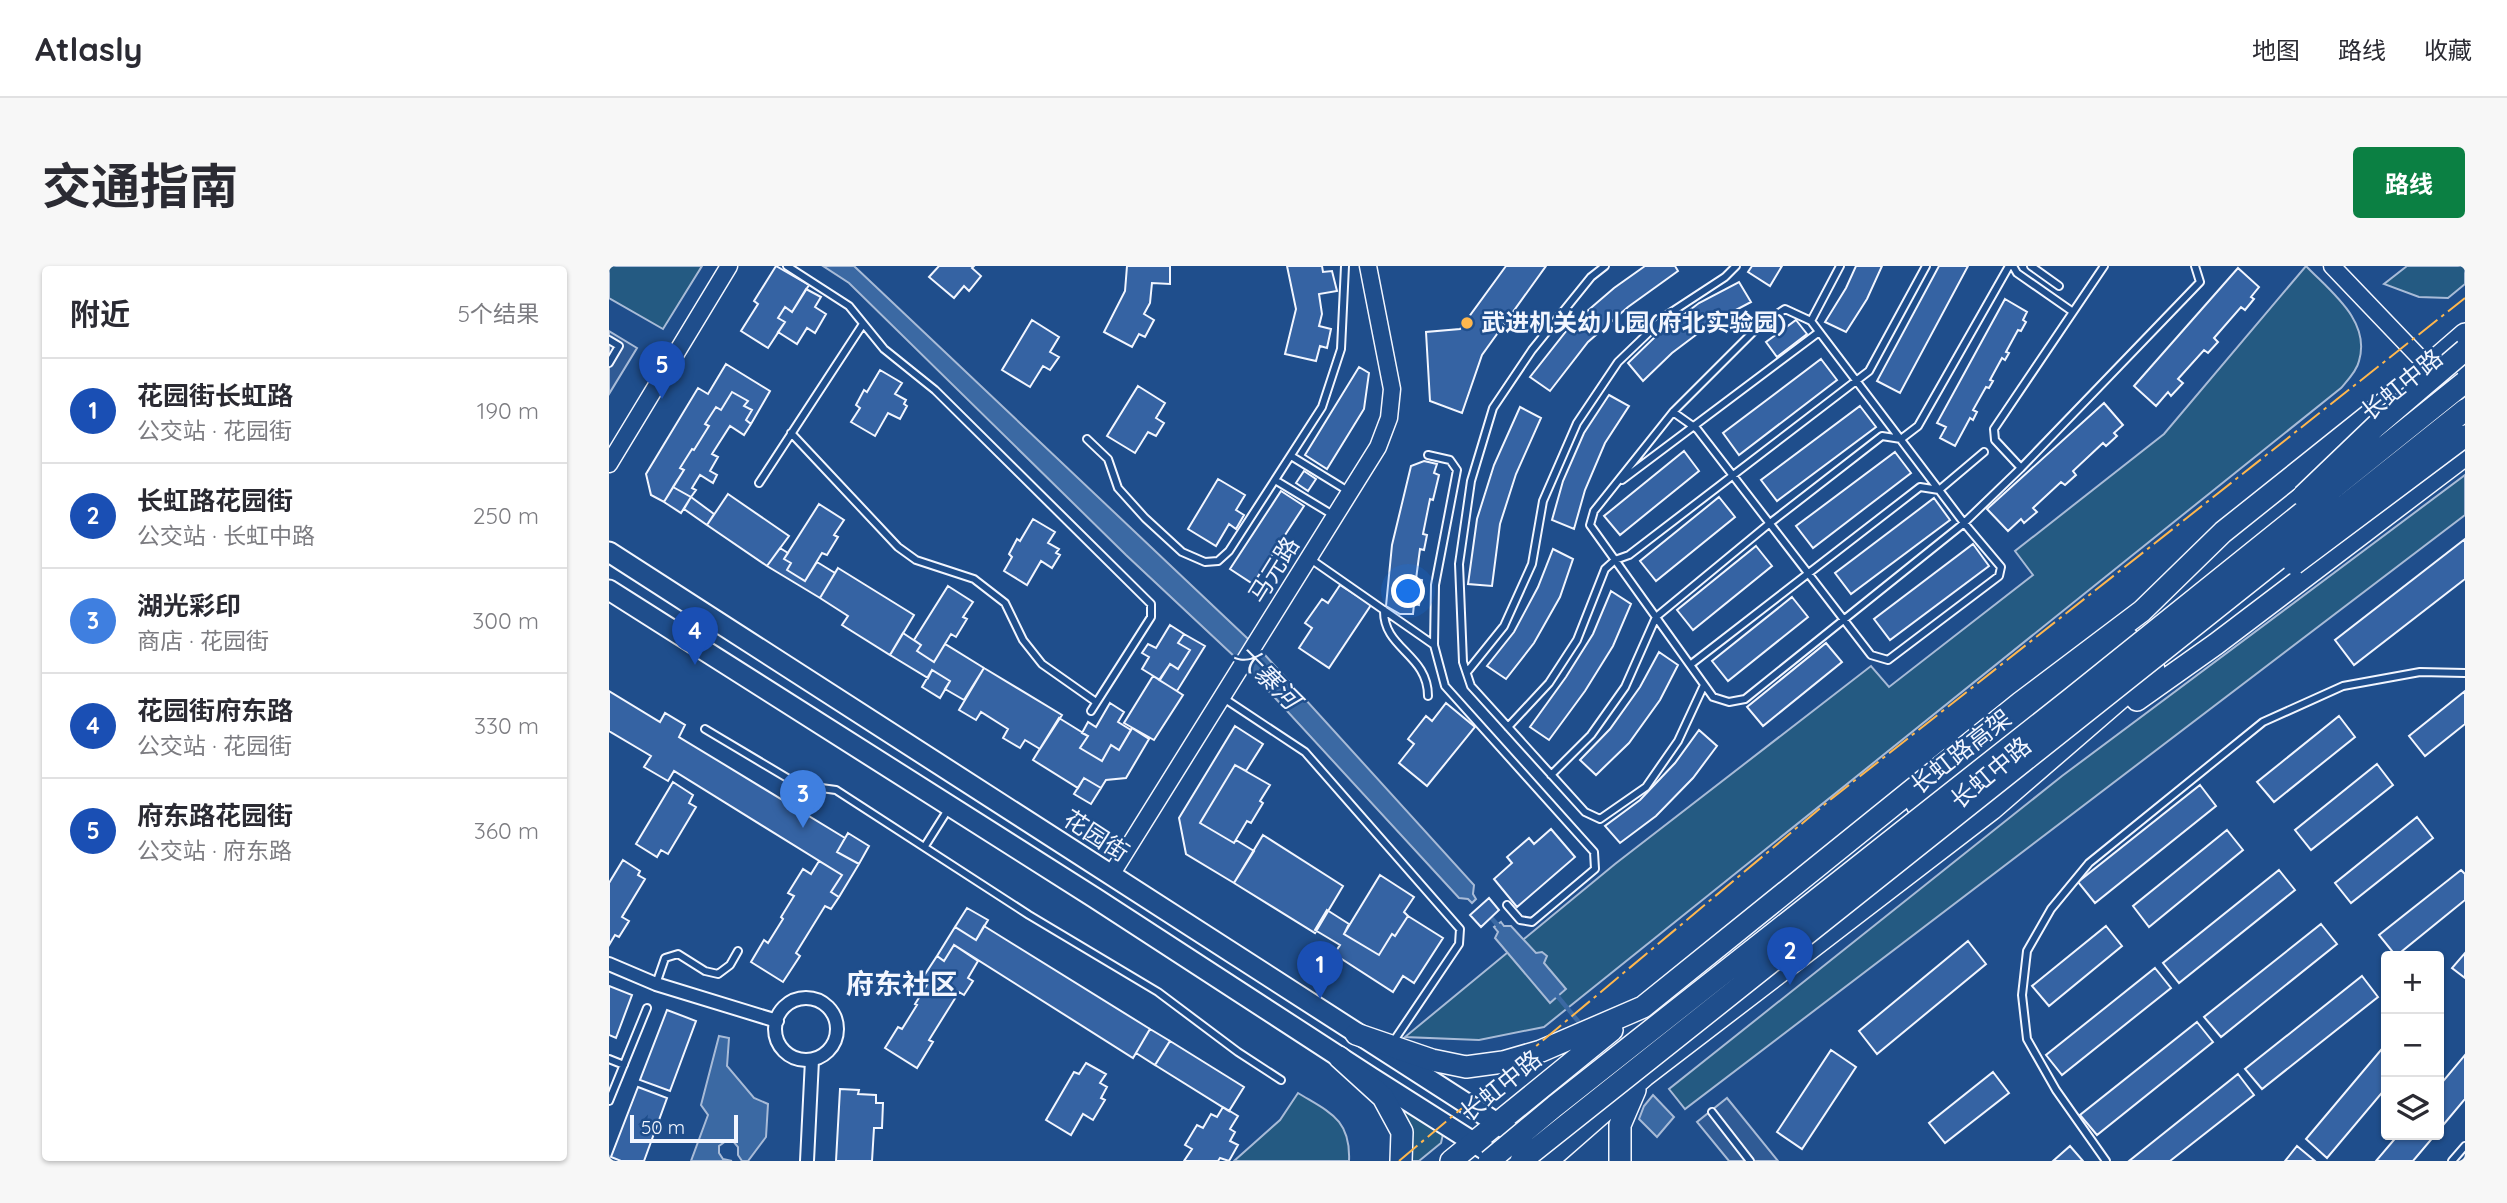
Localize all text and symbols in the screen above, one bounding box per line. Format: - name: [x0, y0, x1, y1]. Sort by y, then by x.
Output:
- text: Atlasly: [35, 28, 143, 69]
- text: 地图: [2252, 35, 2300, 65]
- text: 路线: [2338, 35, 2386, 65]
- text: 收藏: [2424, 35, 2472, 65]
- button: 路线: [2353, 147, 2465, 218]
- text: 交通指南: [42, 155, 238, 216]
- text: 附近: [70, 295, 130, 333]
- text: 5个结果: [457, 299, 539, 328]
- place label: 武进机关幼儿园(府北实验园): [1481, 307, 1786, 337]
- marker: 武进机关幼儿园(府北实验园): [1459, 315, 1475, 331]
- pin: 5: [639, 341, 685, 399]
- street label: 长虹中路: [2355, 342, 2448, 426]
- text: 花园街长虹路: [137, 379, 293, 412]
- text: 1: [89, 396, 97, 425]
- text: 190 m: [477, 396, 539, 425]
- text: 公交站 · 花园街: [137, 416, 292, 445]
- text: 长虹路花园街: [137, 484, 293, 517]
- text: 2: [86, 501, 100, 530]
- text: 250 m: [473, 501, 539, 530]
- text: 公交站 · 长虹中路: [137, 521, 315, 550]
- street label: 马元路: [1241, 531, 1305, 608]
- your location: [1391, 574, 1425, 608]
- text: 湖光彩印: [137, 589, 241, 622]
- text: 3: [87, 606, 99, 635]
- text: 300 m: [472, 606, 539, 635]
- pin: 4: [672, 607, 718, 665]
- text: 商店 · 花园街: [137, 626, 269, 655]
- water label: 大寨河: [1229, 637, 1311, 719]
- text: 花园街府东路: [137, 694, 293, 727]
- street label: 长虹路高架: [1904, 702, 2017, 800]
- text: 4: [86, 711, 100, 740]
- text: 330 m: [474, 711, 539, 740]
- street label: 长虹中路: [1944, 730, 2037, 815]
- text: 公交站 · 花园街: [137, 731, 292, 760]
- pin: 3: [780, 770, 826, 828]
- text: 府东路花园街: [137, 799, 293, 832]
- street label: 花园街: [1058, 803, 1135, 867]
- text: 5: [86, 816, 100, 845]
- text: 360 m: [474, 816, 539, 845]
- text: 公交站 · 府东路: [137, 836, 292, 865]
- pin: 2: [1767, 927, 1813, 985]
- pin: 1: [1297, 941, 1343, 999]
- map controls: [2381, 951, 2444, 1140]
- button: +: [2381, 951, 2444, 1014]
- district label: 府东社区: [846, 966, 958, 1001]
- button: −: [2381, 1014, 2444, 1077]
- street label: 长虹中路: [1454, 1043, 1547, 1127]
- button: layers: [2381, 1077, 2444, 1140]
- scale bar: [630, 1112, 739, 1144]
- text: 50 m: [641, 1115, 685, 1139]

